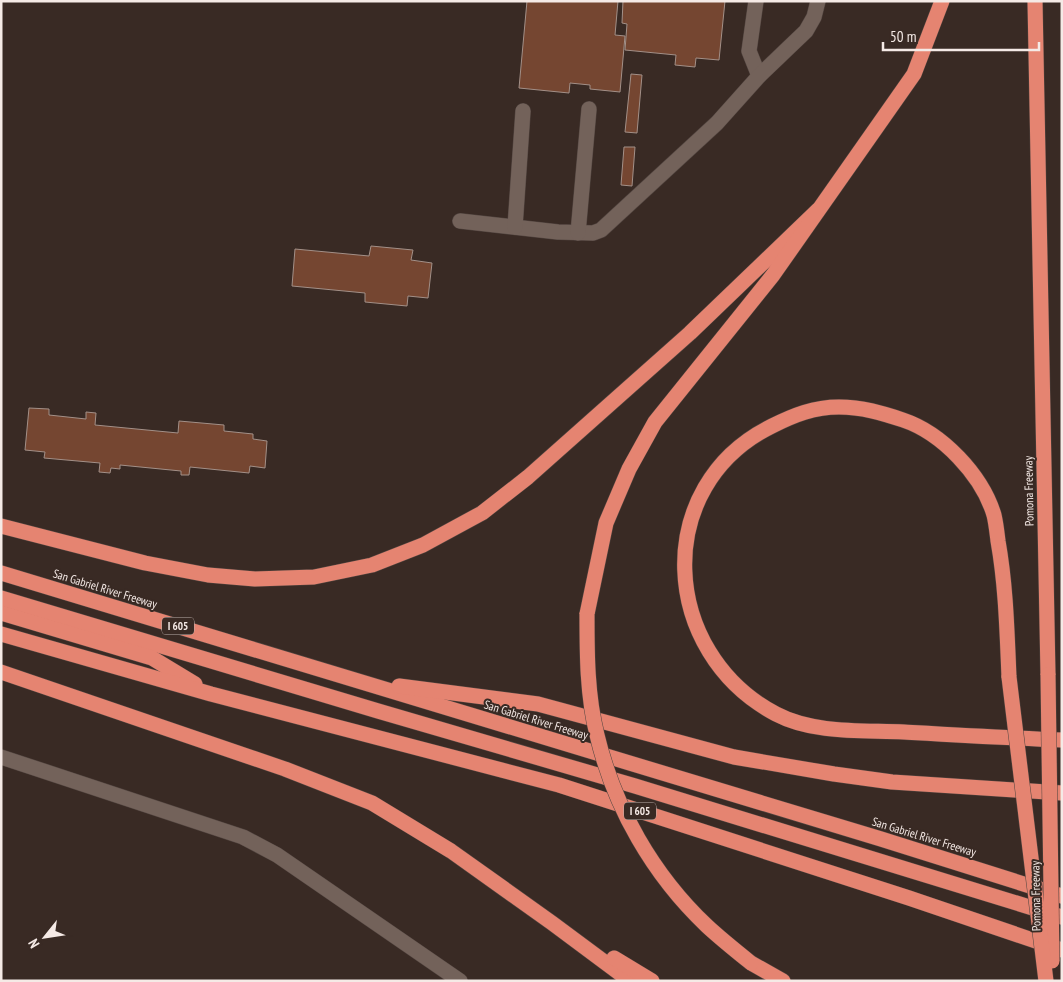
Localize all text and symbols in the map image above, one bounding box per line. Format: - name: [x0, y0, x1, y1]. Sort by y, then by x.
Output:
- scale bar: [883, 20, 1039, 52]
- text: 50 m: [890, 27, 916, 46]
- street label: Pomona Freeway: [1020, 455, 1037, 526]
- street label: San Gabriel River Freeway: [51, 566, 159, 612]
- road number: I 605: [162, 618, 194, 634]
- street label: San Gabriel River Freeway: [482, 697, 590, 743]
- road number: I 605: [624, 802, 656, 819]
- street label: San Gabriel River Freeway: [870, 814, 978, 860]
- street label: Pomona Freeway: [1027, 860, 1044, 931]
- north arrow: [20, 912, 70, 962]
- text: N: [24, 936, 43, 951]

